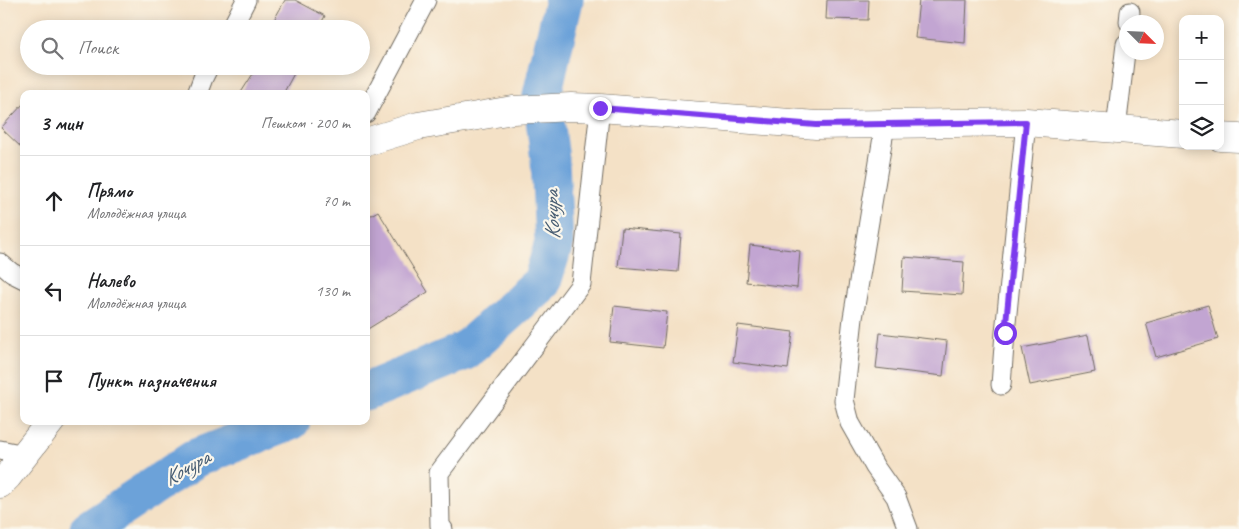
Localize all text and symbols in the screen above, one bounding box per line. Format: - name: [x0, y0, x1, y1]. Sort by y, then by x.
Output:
- north arrow: [1119, 15, 1164, 60]
- map controls: [1179, 15, 1224, 150]
- button: +: [1179, 15, 1224, 60]
- search box: [20, 20, 370, 75]
- icon: search: [38, 34, 66, 62]
- text: Поиск: [78, 36, 118, 60]
- button: −: [1179, 60, 1224, 105]
- route end: [589, 97, 612, 120]
- button: layers: [1179, 105, 1224, 150]
- text: 3 мин: [40, 110, 83, 136]
- text: Пешком · 200 m: [261, 113, 350, 133]
- text: Прямо: [87, 179, 132, 203]
- icon: ahead: [40, 187, 68, 215]
- water label: Кочура: [537, 187, 567, 240]
- text: 70 m: [323, 191, 350, 211]
- text: Молодёжная улица: [87, 203, 186, 223]
- text: Налево: [87, 269, 135, 293]
- icon: left: [40, 277, 68, 305]
- text: 130 m: [316, 281, 350, 301]
- text: Молодёжная улица: [87, 293, 186, 313]
- route start: [994, 322, 1017, 345]
- icon: arrive: [40, 367, 68, 395]
- text: Пункт назначения: [87, 369, 216, 393]
- water label: Кочура: [158, 442, 217, 492]

